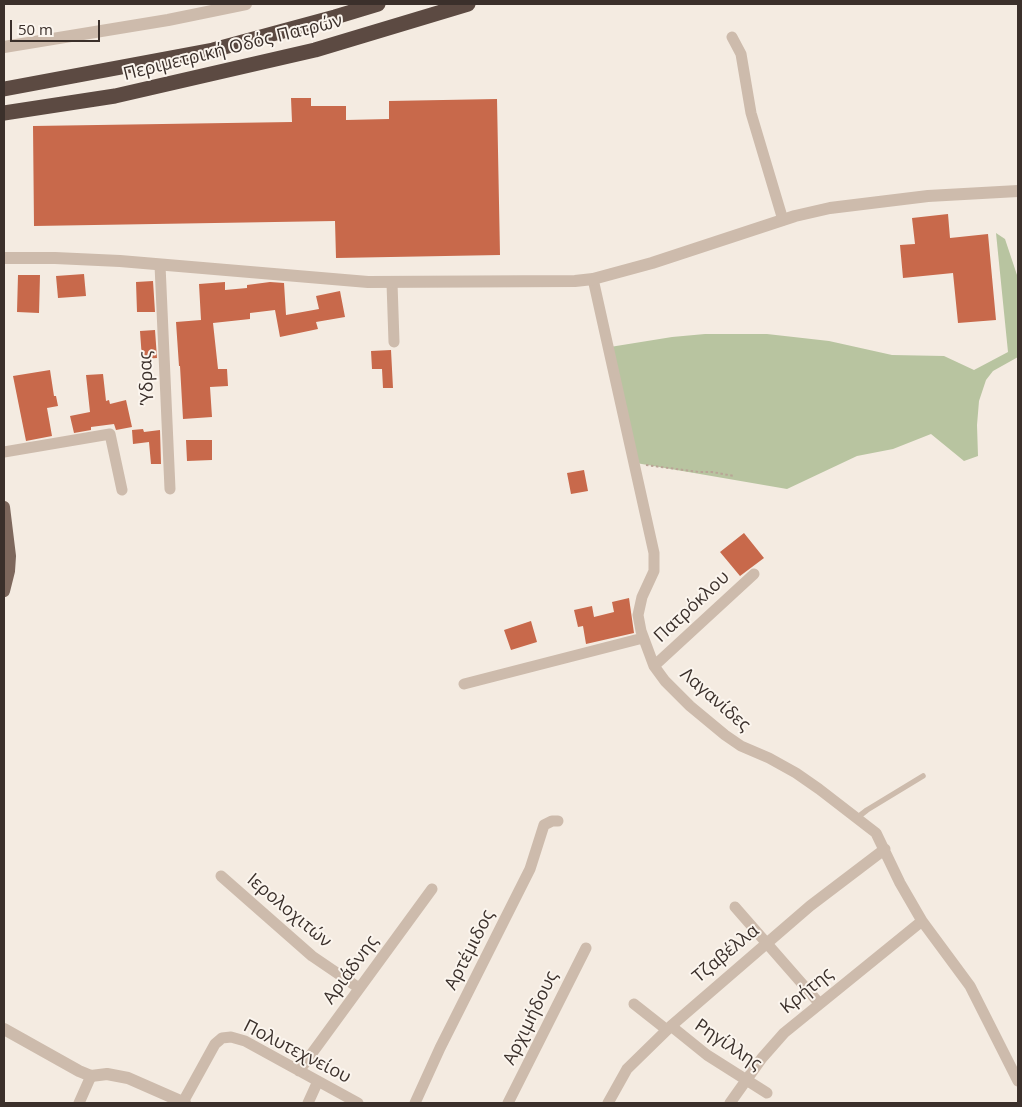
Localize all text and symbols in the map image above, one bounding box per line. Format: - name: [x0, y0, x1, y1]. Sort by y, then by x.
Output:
- scale bar: [12, 10, 102, 42]
- street label: Περιμετρική Οδός Πατρών: [121, 10, 345, 86]
- text: 50 m: [18, 19, 53, 39]
- street label: Ύδρας: [135, 350, 159, 406]
- street label: Πατρόκλου: [650, 567, 734, 647]
- street label: Λαγανίδες: [675, 664, 755, 736]
- street label: Ιερολοχιτών: [242, 869, 336, 953]
- street label: Αρτέμιδος: [441, 906, 499, 994]
- street label: Τζαβέλλα: [689, 920, 763, 988]
- street label: Αριάδνης: [319, 931, 383, 1009]
- street label: Κρήτης: [776, 963, 838, 1019]
- street label: Αρχιμήδους: [499, 968, 563, 1068]
- street label: Ρηγίλλης: [690, 1015, 766, 1075]
- street label: Πολυτεχνείου: [240, 1016, 354, 1088]

